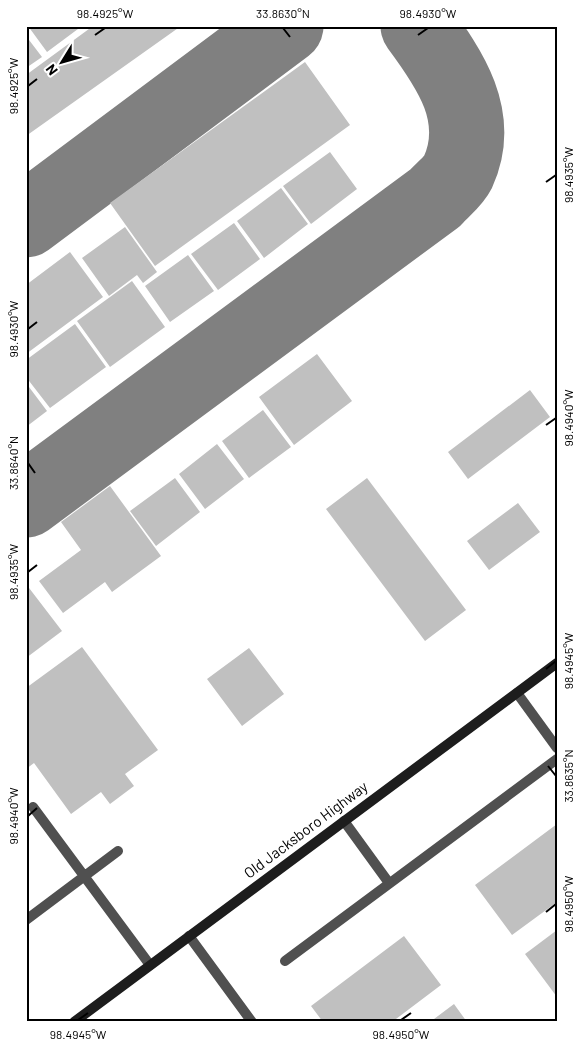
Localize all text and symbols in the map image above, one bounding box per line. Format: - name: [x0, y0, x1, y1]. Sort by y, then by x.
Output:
- text: 98.4925°W: [77, 6, 134, 20]
- text: 33.8630°N: [256, 6, 310, 20]
- text: 98.4930°W: [400, 6, 457, 20]
- north arrow: [38, 38, 88, 88]
- text: 98.4925°W: [6, 57, 20, 114]
- text: N: [42, 61, 61, 79]
- text: 98.4935°W: [561, 146, 575, 203]
- text: 98.4930°W: [6, 300, 20, 357]
- text: 98.4940°W: [561, 389, 575, 447]
- text: 33.8640°N: [6, 436, 20, 490]
- text: 98.4935°W: [6, 543, 20, 600]
- text: 98.4945°W: [561, 632, 575, 689]
- text: 33.8635°N: [561, 749, 575, 803]
- street label: Old Jacksboro Highway: [240, 777, 371, 882]
- text: 98.4940°W: [6, 787, 20, 845]
- text: 98.4950°W: [561, 875, 575, 932]
- text: 98.4945°W: [50, 1027, 107, 1041]
- text: 98.4950°W: [373, 1027, 430, 1041]

